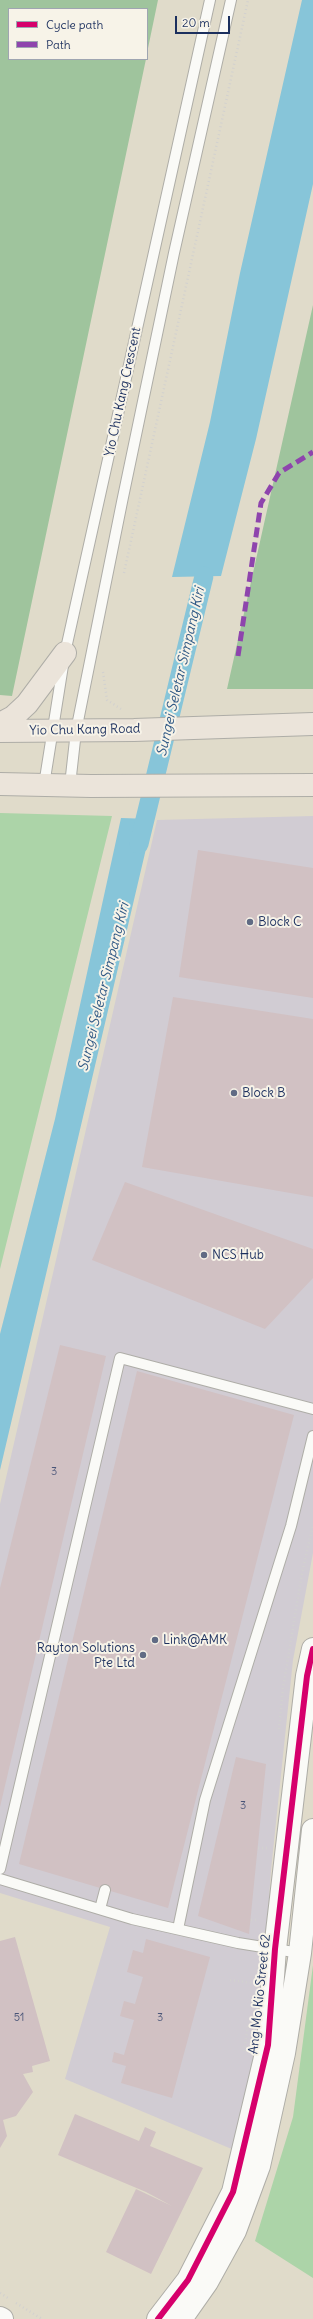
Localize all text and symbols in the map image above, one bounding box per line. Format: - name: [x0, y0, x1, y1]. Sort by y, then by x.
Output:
- legend: [8, 8, 148, 60]
- scale bar: [177, 8, 232, 34]
- text: 20 m: [182, 15, 210, 30]
- text: Cycle path: [46, 17, 103, 32]
- text: Path: [46, 37, 71, 52]
- street label: Yio Chu Kang Crescent: [102, 326, 144, 458]
- water label: Sungei Seletar Simpang Kiri: [153, 586, 209, 758]
- street label: Yio Chu Kang Road: [29, 721, 141, 739]
- water label: Sungei Seletar Simpang Kiri: [75, 901, 133, 1073]
- place label: Block C: [258, 914, 302, 930]
- marker: Block C: [245, 917, 255, 927]
- place label: Block B: [242, 1085, 286, 1101]
- marker: Block B: [229, 1088, 239, 1098]
- place label: NCS Hub: [212, 1247, 264, 1263]
- marker: NCS Hub: [199, 1250, 209, 1260]
- house number: 3: [51, 1465, 57, 1479]
- place label: Link@AMK: [163, 1632, 227, 1648]
- marker: Link@AMK: [150, 1635, 160, 1645]
- place label: Rayton Solutions Pte Ltd: [37, 1640, 135, 1671]
- marker: Rayton Solutions Pte Ltd: [138, 1650, 148, 1660]
- house number: 3: [240, 1799, 246, 1813]
- street label: Ang Mo Kio Street 62: [246, 1933, 274, 2055]
- house number: 51: [14, 2011, 24, 2025]
- house number: 3: [157, 2011, 163, 2025]

